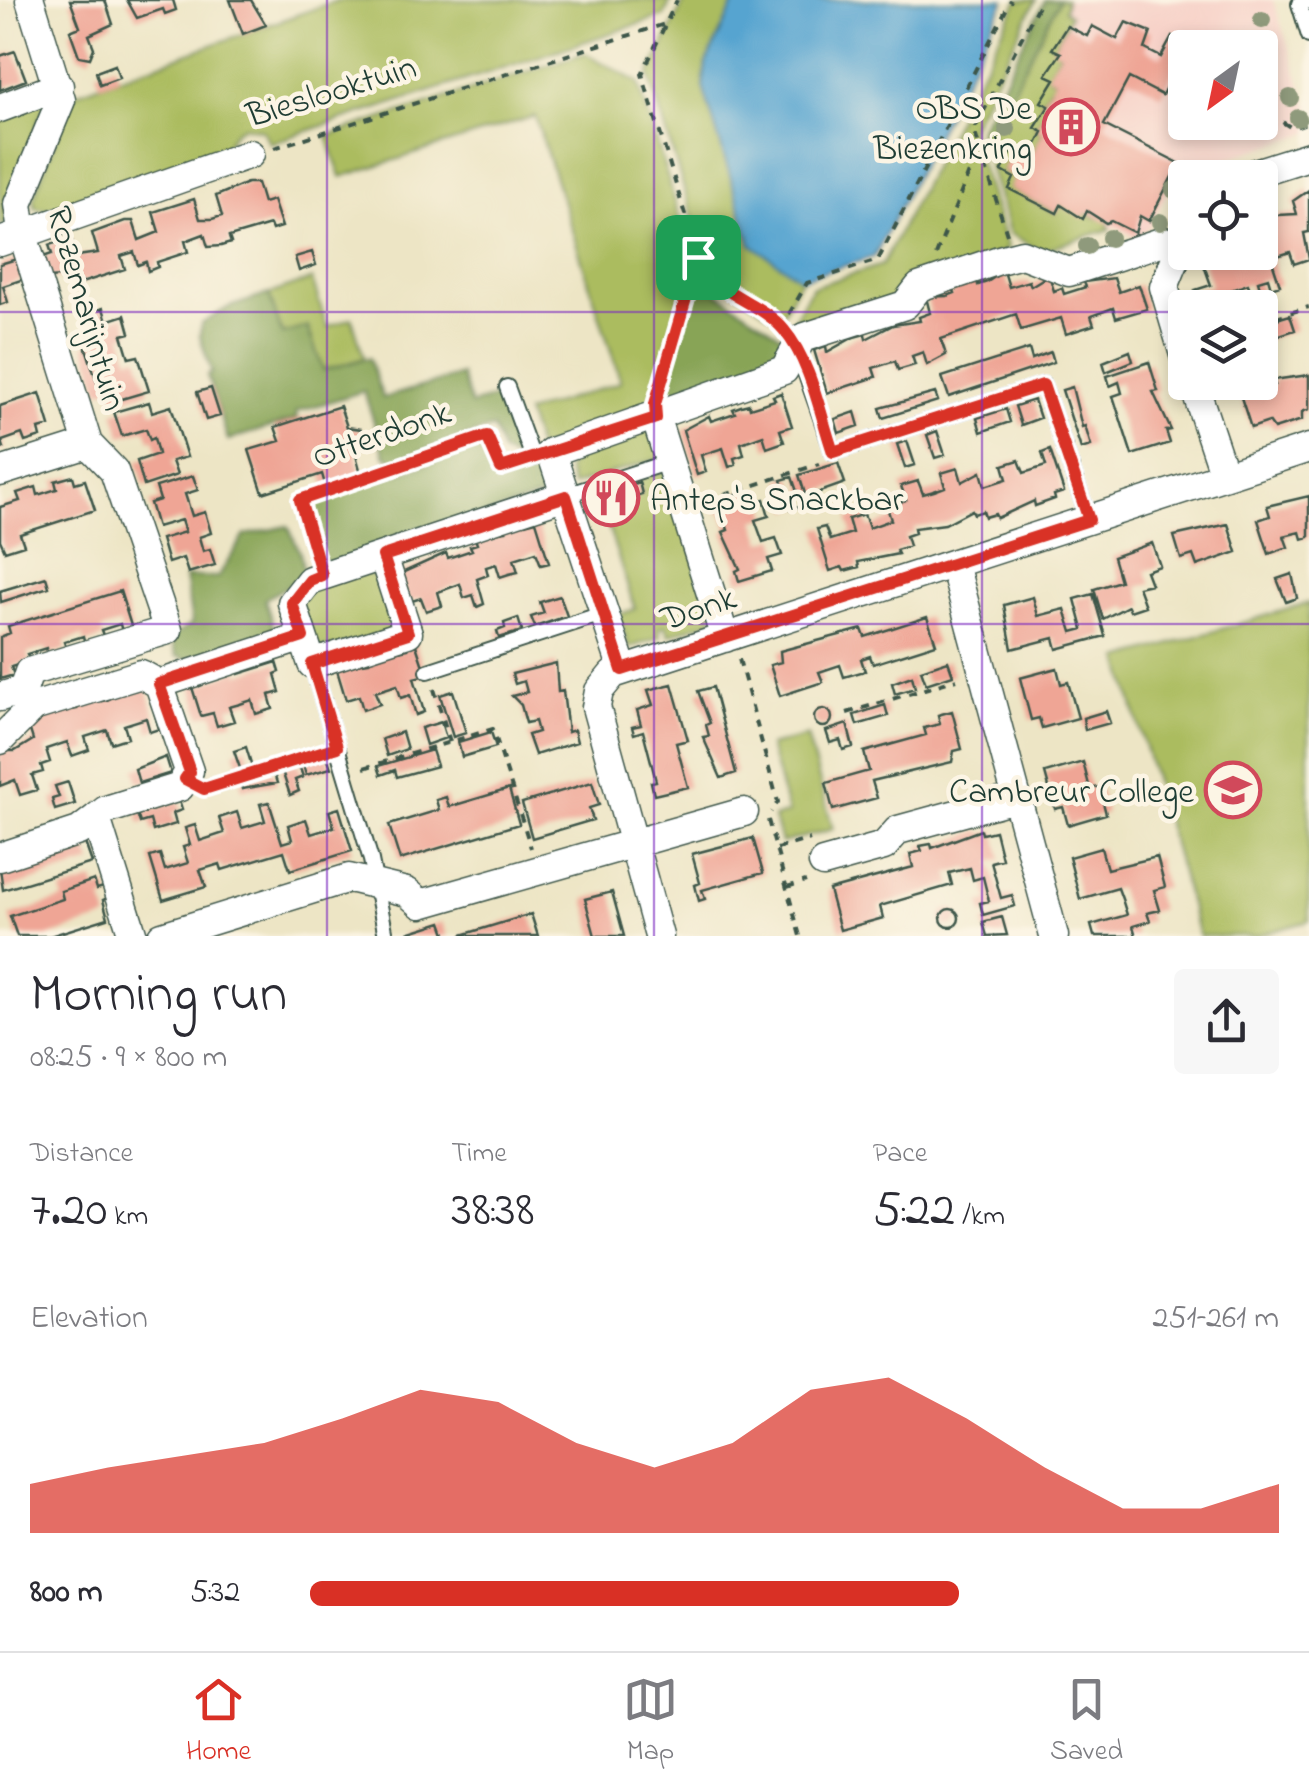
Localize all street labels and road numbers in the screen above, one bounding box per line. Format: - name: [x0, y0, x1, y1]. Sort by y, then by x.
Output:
- street label: Bieslooktuin: [240, 43, 423, 144]
- street label: Rozemarijntuin: [31, 201, 138, 417]
- street label: Otterdonk: [306, 389, 459, 484]
- street label: Donk: [654, 574, 744, 647]

